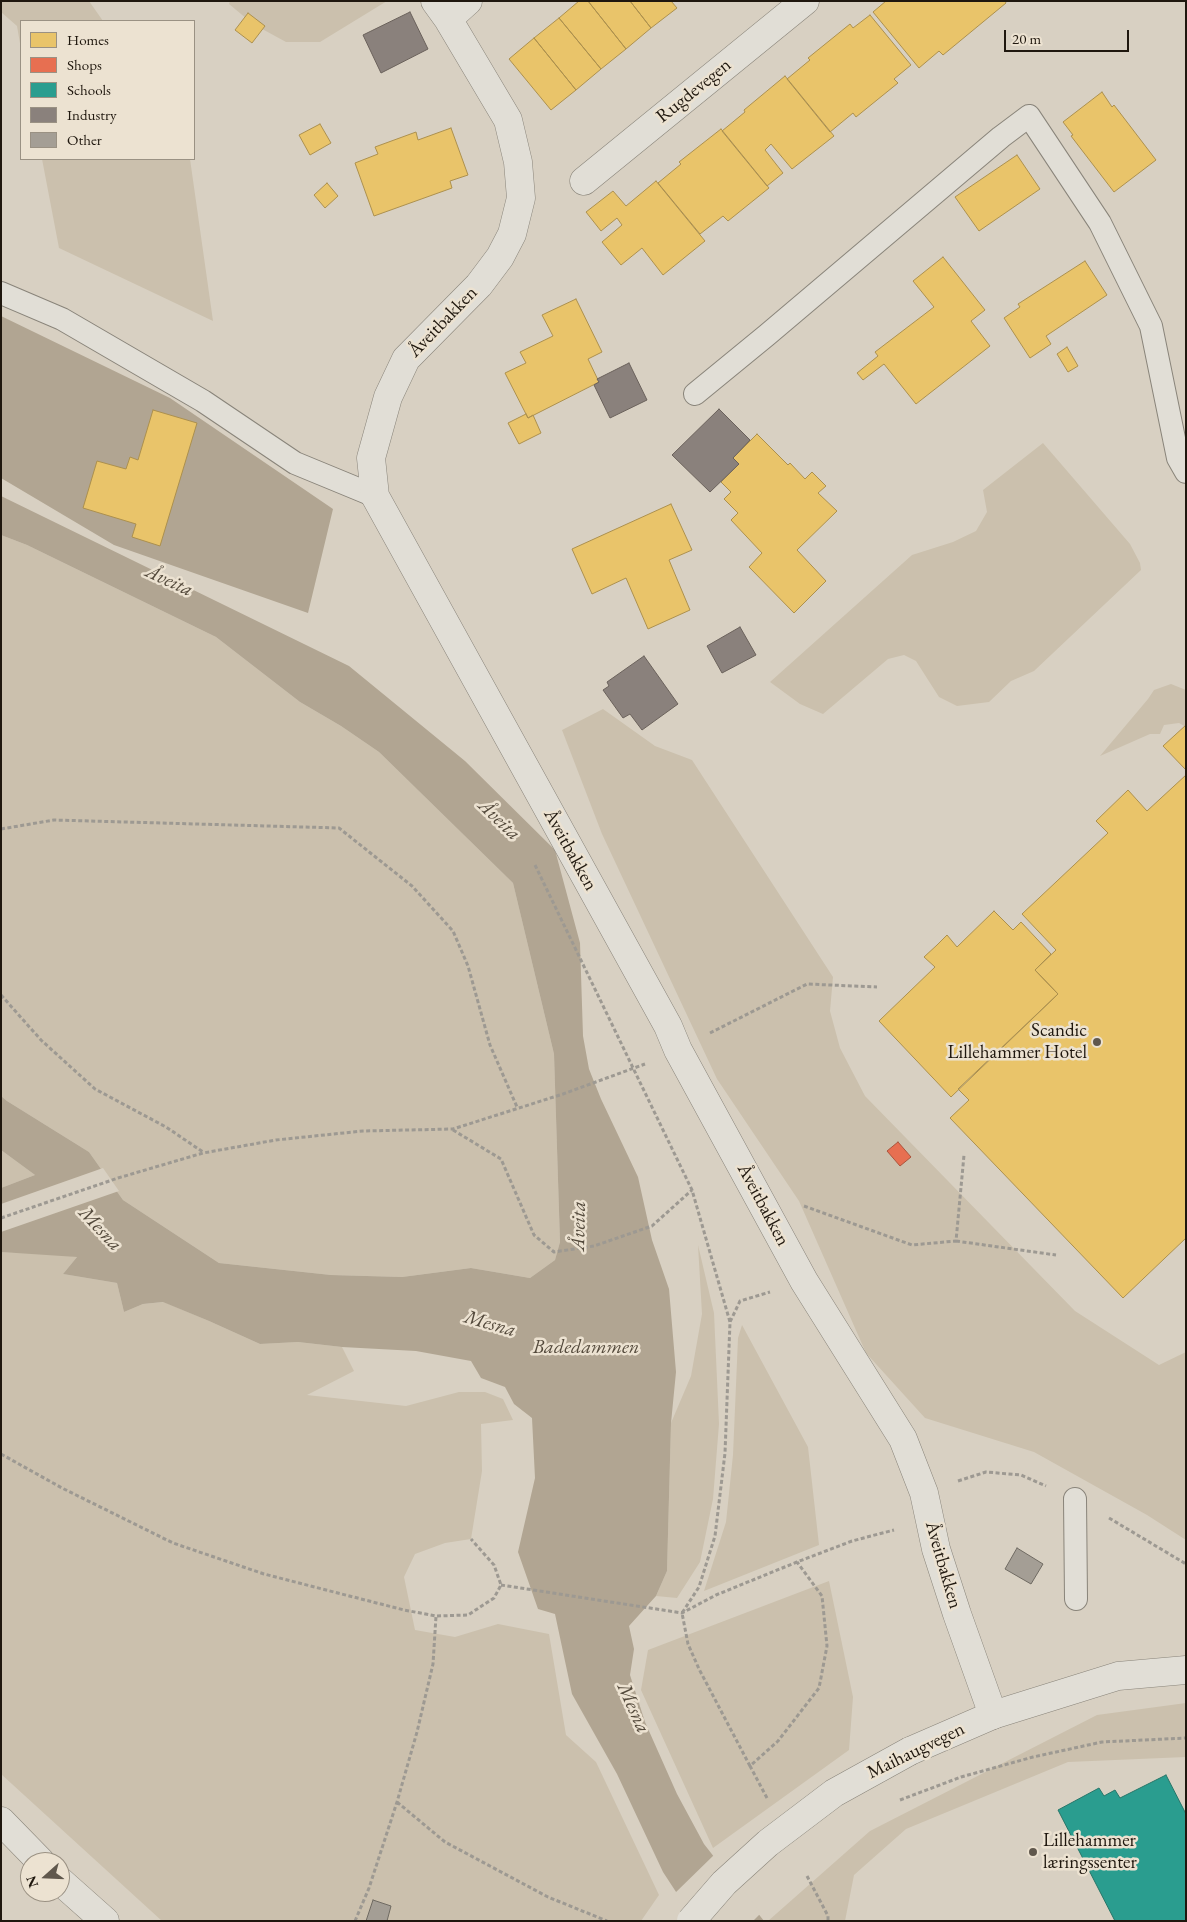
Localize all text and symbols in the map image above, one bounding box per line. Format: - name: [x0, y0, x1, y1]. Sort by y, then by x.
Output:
- legend: [20, 20, 195, 160]
- scale bar: [1007, 20, 1132, 52]
- text: 20 m: [1012, 29, 1041, 48]
- text: Homes: [67, 30, 109, 49]
- street label: Rugdevegen: [652, 54, 736, 128]
- text: Shops: [67, 55, 102, 74]
- text: Schools: [67, 80, 111, 99]
- text: Industry: [67, 105, 117, 124]
- text: Other: [67, 130, 102, 149]
- street label: Åveitbakken: [404, 282, 482, 362]
- water label: Åveita: [141, 560, 197, 602]
- water label: Åveita: [473, 794, 525, 846]
- street label: Åveitbakken: [538, 805, 602, 895]
- place label: Scandic Lillehammer Hotel: [948, 1020, 1087, 1064]
- marker: Scandic Lillehammer Hotel: [1091, 1036, 1103, 1048]
- street label: Åveitbakken: [732, 1160, 794, 1250]
- water label: Åveita: [567, 1201, 591, 1251]
- water label: Mesna: [73, 1202, 127, 1256]
- water label: Mesna: [461, 1305, 519, 1343]
- water label: Badedammen: [533, 1336, 639, 1360]
- street label: Åveitbakken: [920, 1519, 966, 1611]
- water label: Mesna: [611, 1679, 655, 1737]
- street label: Maihaugvegen: [864, 1718, 968, 1784]
- place label: Lillehammer læringssenter: [1043, 1830, 1137, 1874]
- marker: Lillehammer læringssenter: [1027, 1846, 1039, 1858]
- north arrow: [20, 1852, 70, 1902]
- text: N: [21, 1873, 42, 1890]

